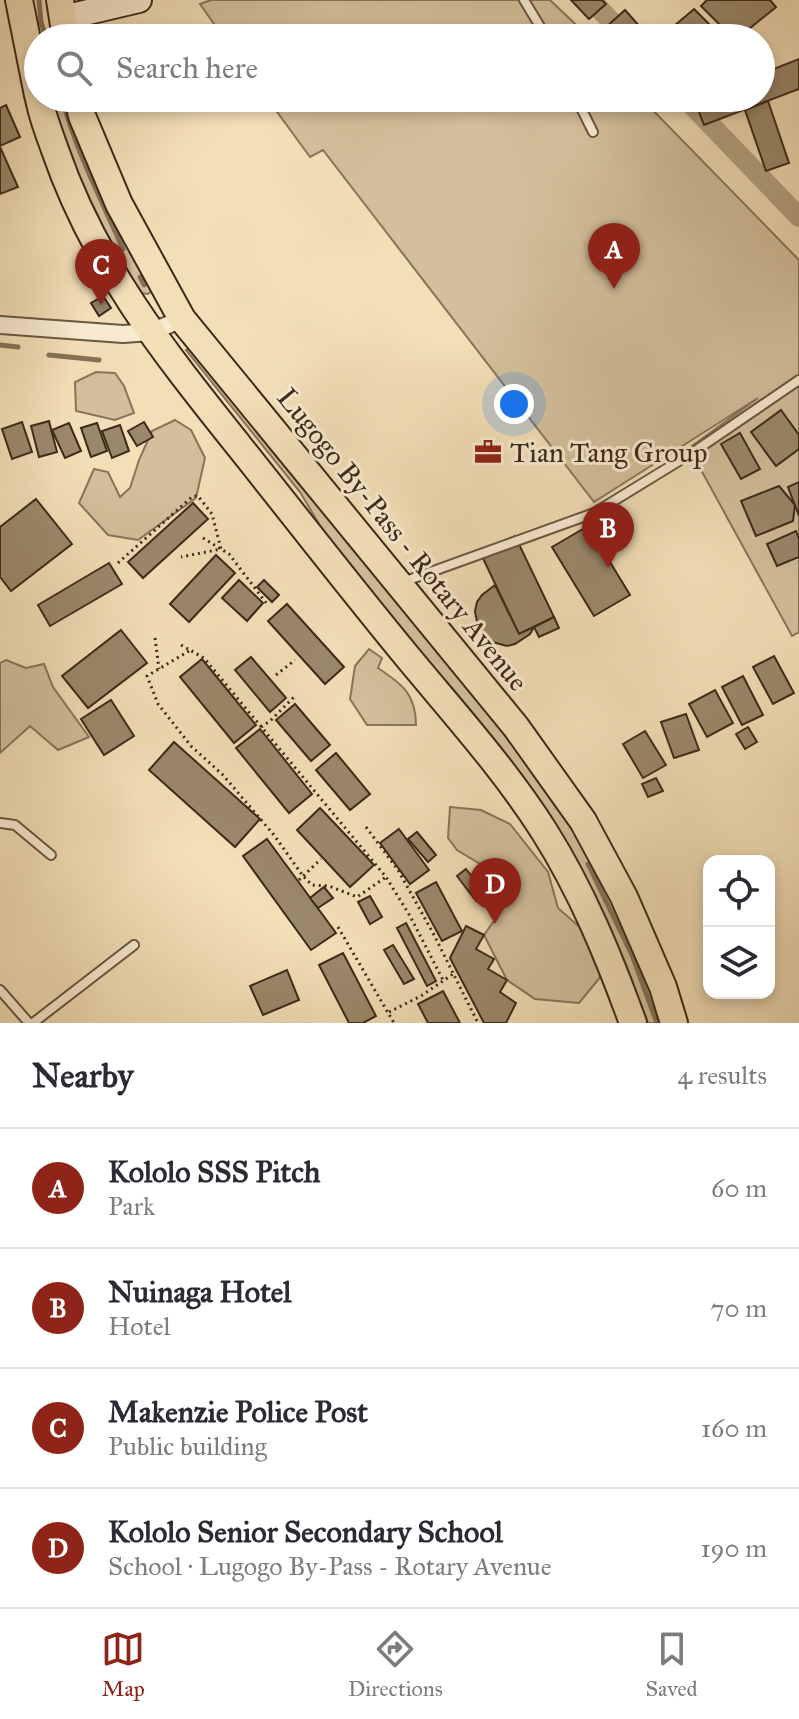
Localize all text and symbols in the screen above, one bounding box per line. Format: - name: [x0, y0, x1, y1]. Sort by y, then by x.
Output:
- search box: [24, 24, 775, 112]
- icon: search: [52, 46, 96, 90]
- text: Search here: [116, 50, 258, 86]
- pin: A: [588, 223, 640, 289]
- pin: C: [75, 239, 127, 305]
- street label: Lugogo By-Pass - Rotary Avenue: [269, 381, 536, 698]
- your location: [494, 384, 534, 424]
- place label: Tian Tang Group: [510, 435, 708, 470]
- office icon: Tian Tang Group: [473, 437, 503, 467]
- pin: B: [582, 502, 634, 568]
- map controls: [703, 855, 775, 999]
- button: locate: [703, 855, 775, 927]
- pin: D: [469, 858, 521, 924]
- button: layers: [703, 927, 775, 999]
- text: Nearby: [32, 1055, 134, 1096]
- text: 4 results: [678, 1059, 767, 1091]
- text: Kololo SSS Pitch: [108, 1154, 321, 1190]
- text: A: [49, 1172, 67, 1204]
- text: 60 m: [711, 1172, 767, 1204]
- text: Park: [108, 1190, 155, 1222]
- text: Nuinaga Hotel: [108, 1274, 291, 1310]
- text: B: [49, 1292, 67, 1324]
- text: 70 m: [711, 1292, 767, 1324]
- text: Hotel: [108, 1310, 171, 1342]
- text: Makenzie Police Post: [108, 1394, 368, 1430]
- text: C: [49, 1412, 67, 1444]
- text: 160 m: [701, 1412, 767, 1444]
- text: Public building: [108, 1430, 267, 1462]
- text: Kololo Senior Secondary School: [108, 1514, 503, 1550]
- text: D: [48, 1532, 68, 1564]
- text: 190 m: [700, 1532, 767, 1564]
- text: School · Lugogo By-Pass - Rotary Avenue: [108, 1550, 552, 1582]
- tab: Map: [101, 1627, 145, 1702]
- tab: Directions: [348, 1627, 443, 1702]
- tab: Saved: [645, 1627, 698, 1702]

